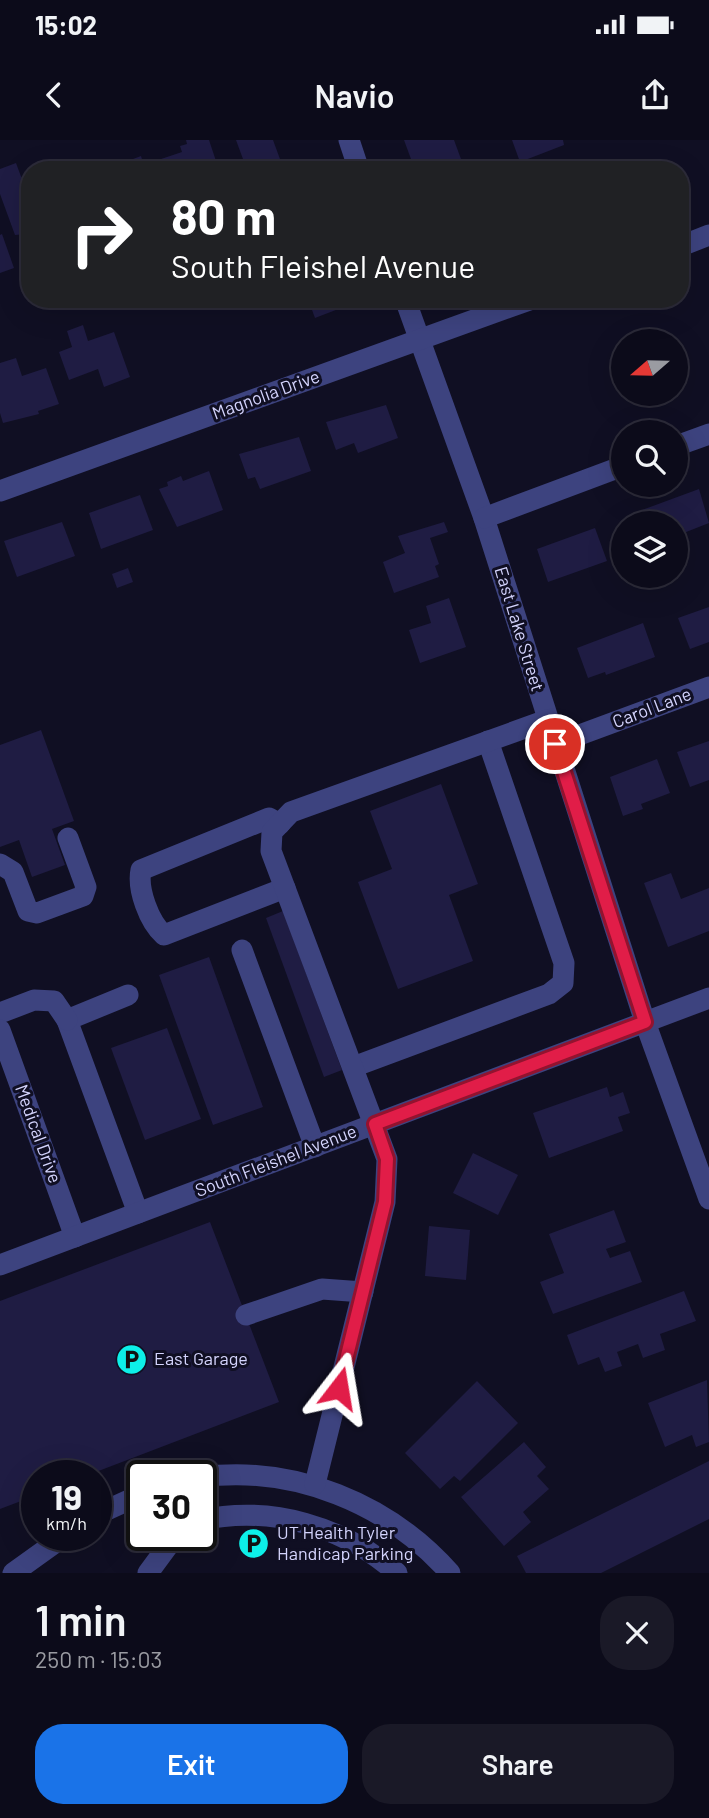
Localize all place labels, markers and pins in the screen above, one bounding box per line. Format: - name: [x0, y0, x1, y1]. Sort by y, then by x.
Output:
- pin: [525, 714, 585, 774]
- parking icon: East Garage: [114, 1342, 148, 1376]
- place label: East Garage: [154, 1347, 248, 1369]
- place label: UT Health Tyler Handicap Parking: [277, 1521, 413, 1564]
- parking icon: UT Health Tyler Handicap Parking: [237, 1526, 271, 1560]

